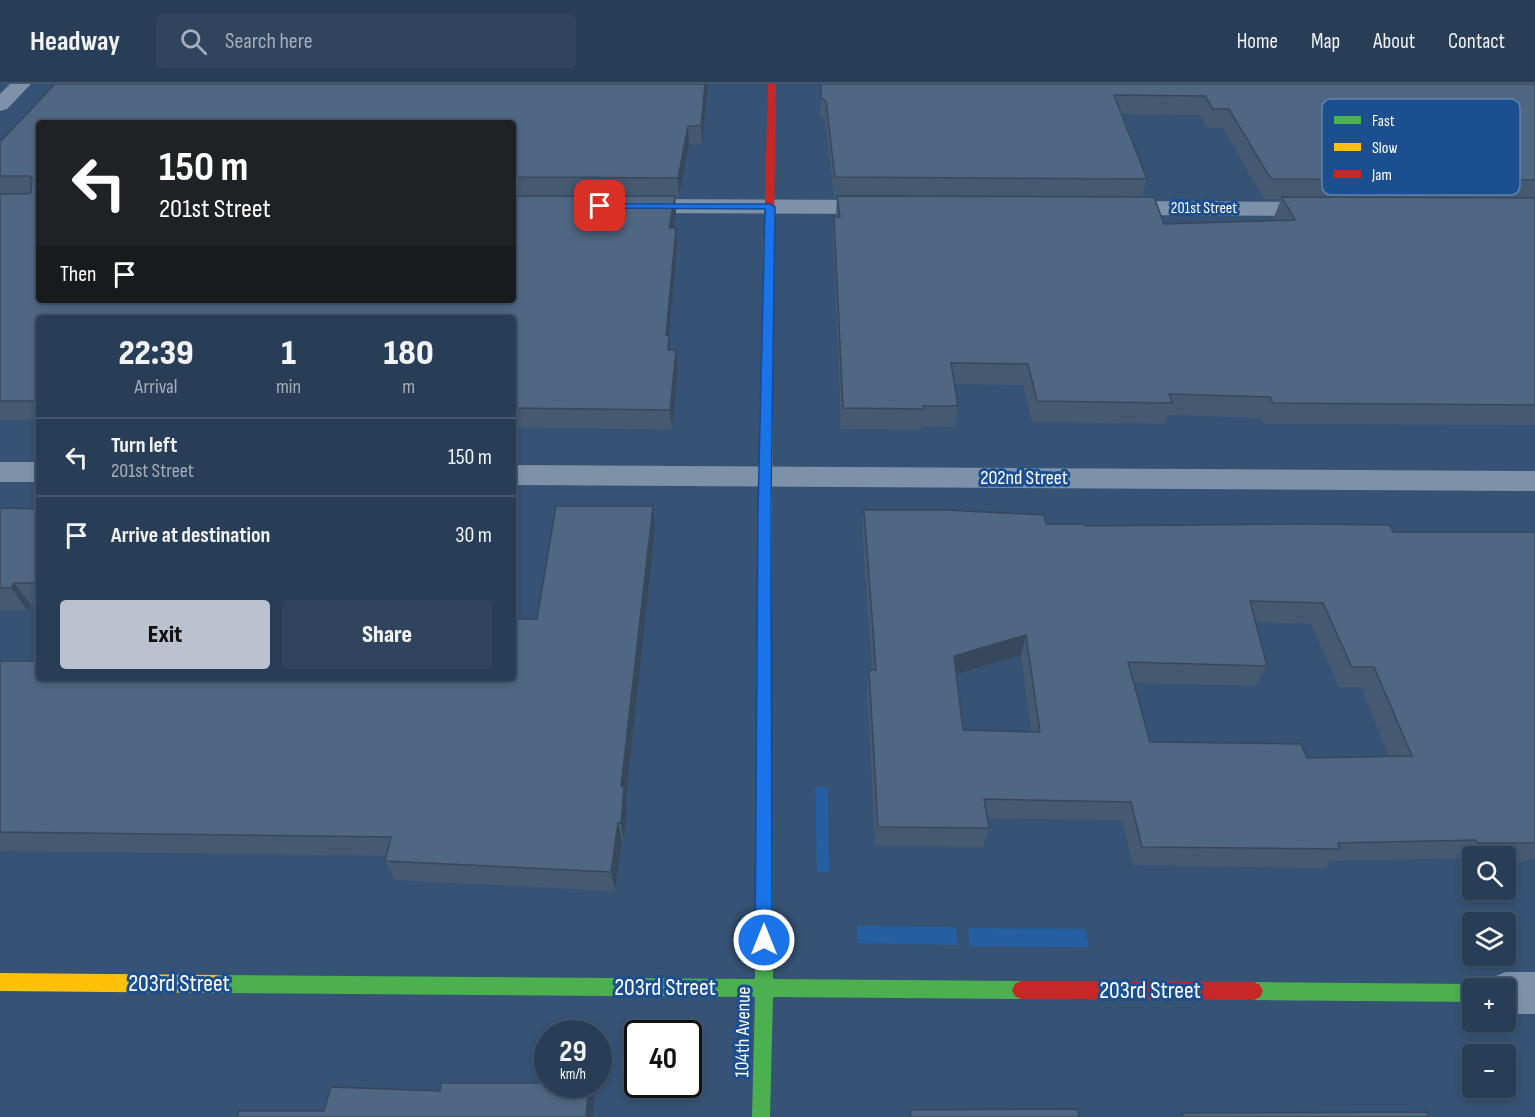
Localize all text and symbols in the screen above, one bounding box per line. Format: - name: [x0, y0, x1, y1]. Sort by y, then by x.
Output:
- search box: [156, 14, 576, 68]
- text: Headway: [30, 25, 120, 58]
- icon: search: [177, 25, 210, 58]
- text: Search here: [225, 28, 312, 55]
- text: Home: [1237, 29, 1278, 54]
- text: Map: [1311, 29, 1340, 54]
- text: About: [1373, 29, 1415, 54]
- text: Contact: [1448, 29, 1505, 54]
- legend: [1322, 99, 1520, 195]
- text: Fast: [1372, 112, 1395, 131]
- text: Slow: [1372, 139, 1397, 158]
- text: 150 m: [159, 142, 248, 193]
- icon: left: [60, 144, 138, 222]
- text: Jam: [1371, 166, 1392, 185]
- pin: [574, 180, 625, 231]
- icon: arrive: [583, 189, 616, 222]
- text: 201st Street: [159, 193, 271, 225]
- street label: 201st Street: [1171, 199, 1237, 218]
- icon: arrive: [108, 258, 141, 291]
- text: Then: [60, 261, 96, 288]
- text: 22:39: [118, 332, 194, 375]
- text: 1: [281, 332, 296, 375]
- text: 180: [384, 332, 434, 375]
- text: Arrival: [135, 375, 178, 399]
- text: min: [276, 375, 301, 399]
- text: m: [402, 375, 415, 399]
- text: Turn left: [111, 432, 177, 459]
- icon: left: [60, 441, 93, 474]
- text: 150 m: [448, 444, 492, 471]
- text: 201st Street: [111, 459, 194, 483]
- street label: 202nd Street: [980, 466, 1068, 490]
- icon: arrive: [60, 519, 93, 552]
- text: Arrive at destination: [111, 522, 270, 549]
- text: 30 m: [455, 522, 492, 549]
- button: Exit: [60, 600, 270, 669]
- button: Share: [282, 600, 492, 669]
- map controls: [1462, 846, 1516, 1098]
- button: search: [1462, 846, 1516, 900]
- position arrow: [732, 908, 796, 972]
- button: layers: [1462, 912, 1516, 966]
- street label: 203rd Street: [128, 969, 230, 998]
- street label: 203rd Street: [614, 973, 716, 1002]
- street label: 203rd Street: [1099, 976, 1201, 1005]
- button: +: [1462, 978, 1516, 1032]
- street label: 104th Avenue: [730, 986, 756, 1078]
- speed limit sign: 40: [624, 1020, 702, 1098]
- text: 29: [559, 1034, 587, 1070]
- button: −: [1462, 1044, 1516, 1098]
- text: km/h: [560, 1065, 586, 1084]

